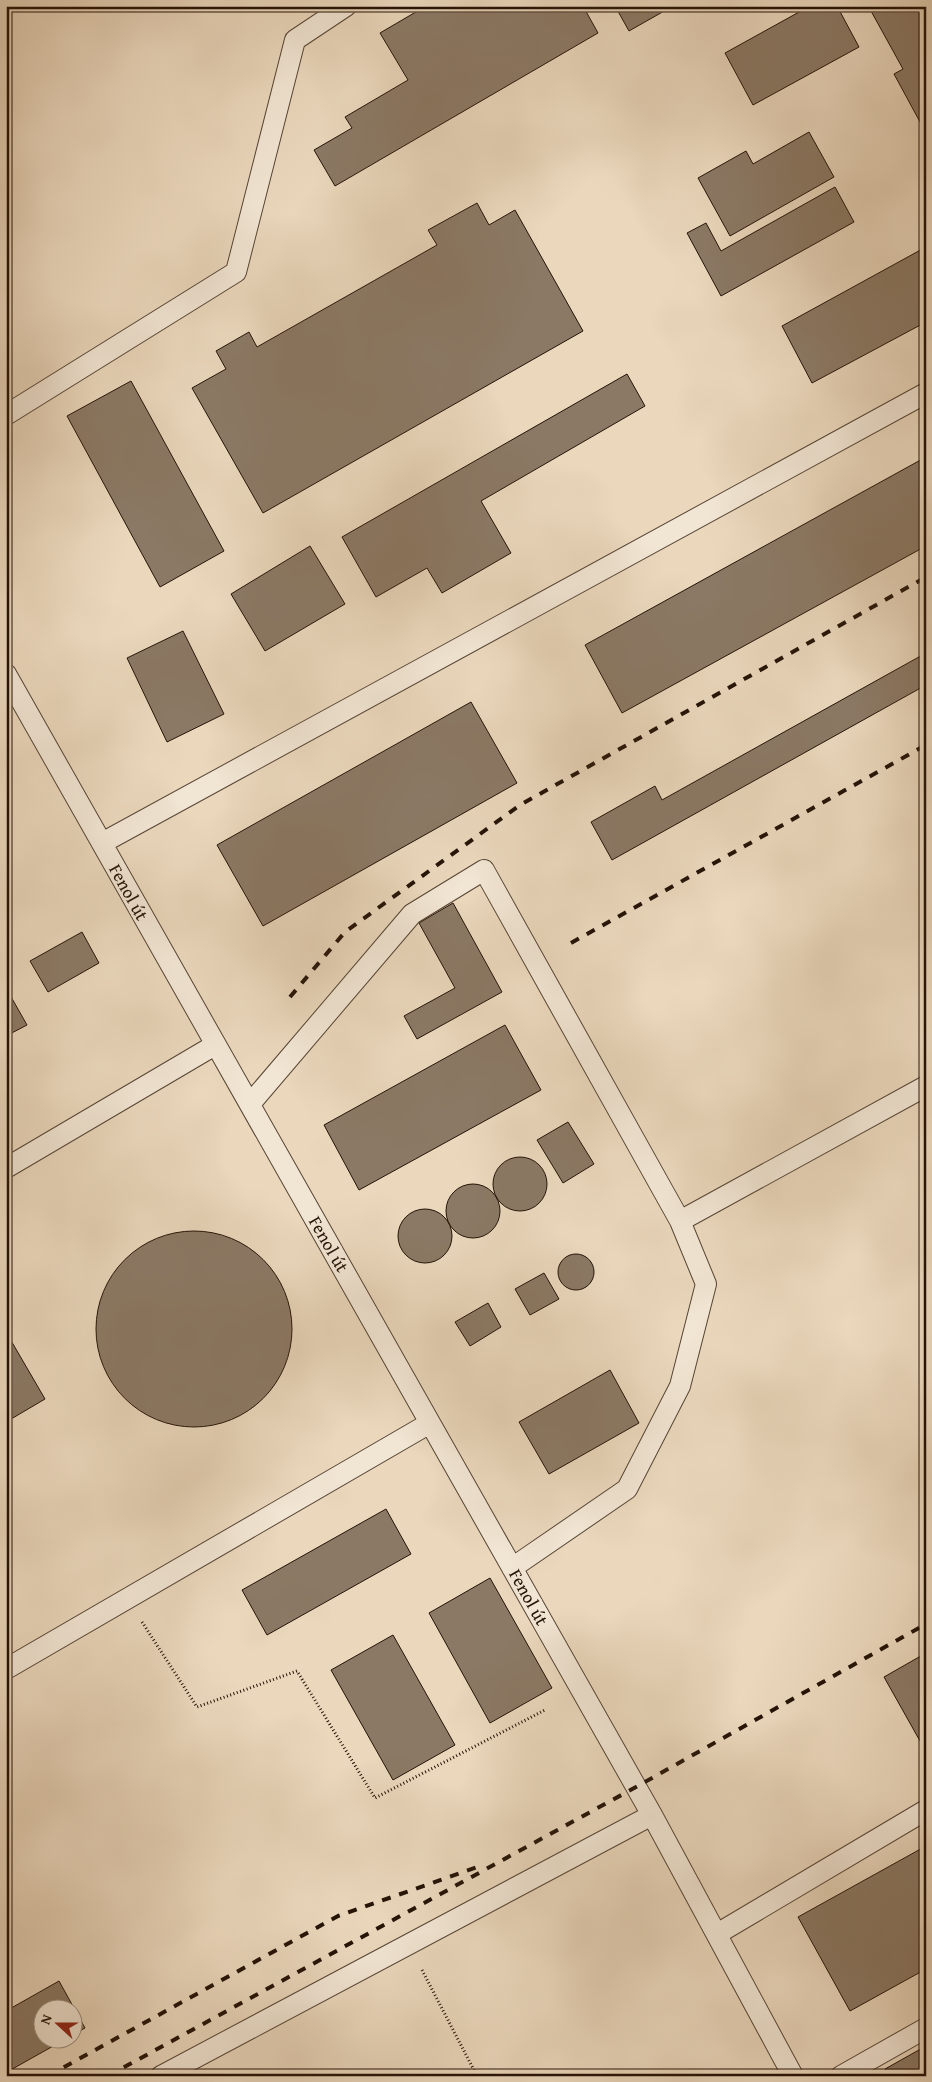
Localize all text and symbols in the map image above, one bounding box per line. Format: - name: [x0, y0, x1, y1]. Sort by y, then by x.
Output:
- street label: Fenol út: [102, 859, 156, 926]
- street label: Fenol út: [302, 1211, 356, 1278]
- street label: Fenol út: [502, 1564, 556, 1631]
- north arrow: [32, 2000, 82, 2050]
- text: N: [35, 2011, 57, 2027]

